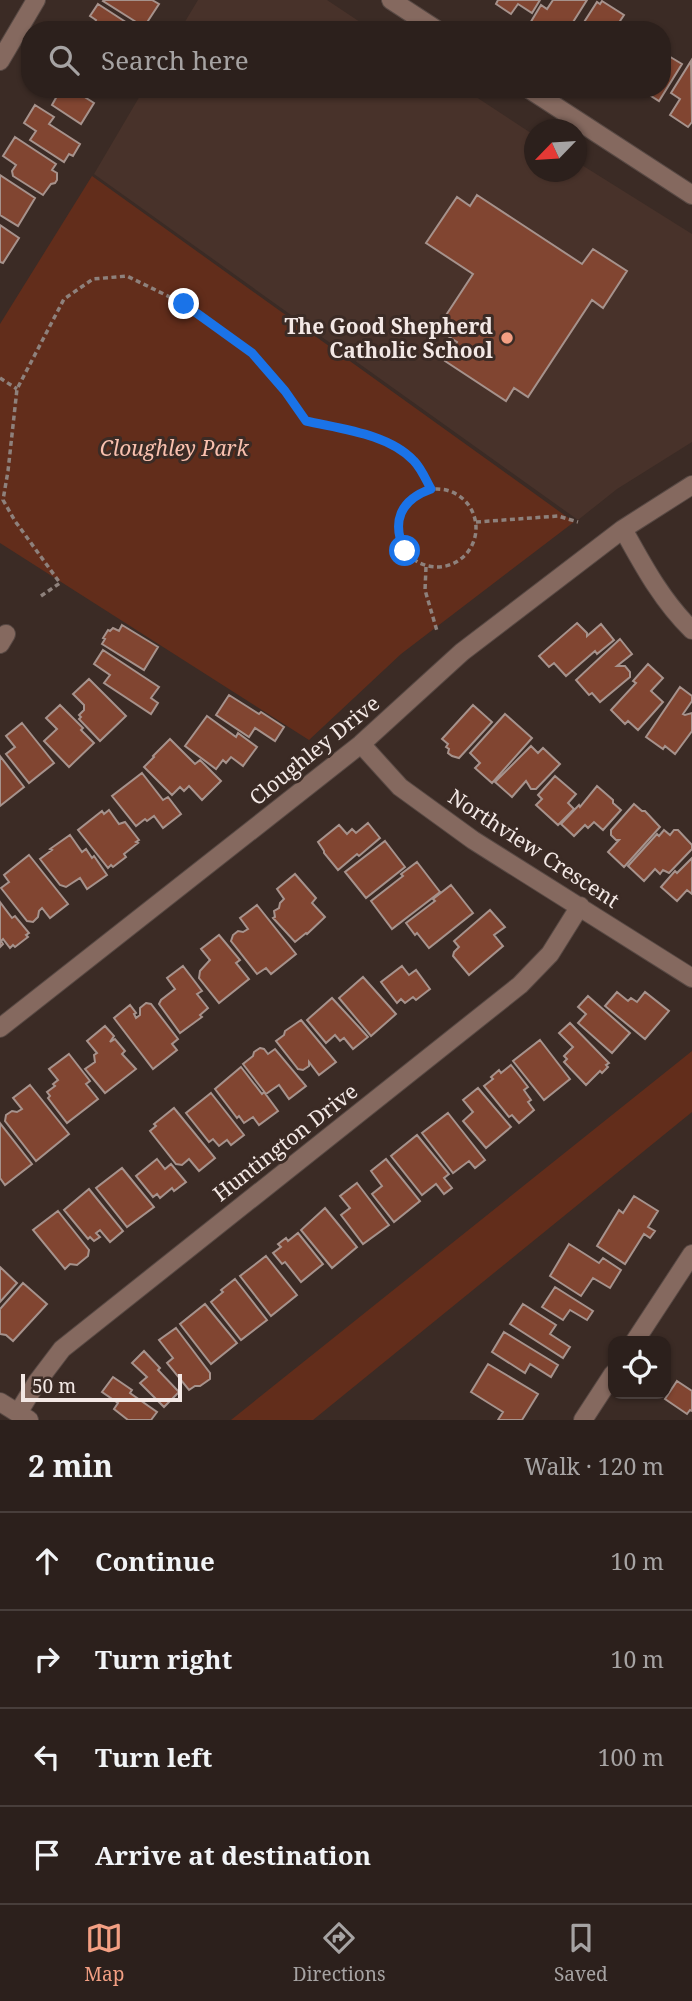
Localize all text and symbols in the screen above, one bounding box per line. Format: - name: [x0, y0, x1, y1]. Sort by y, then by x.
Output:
- search box: [21, 21, 671, 98]
- icon: search: [45, 41, 83, 79]
- text: Search here: [101, 42, 249, 78]
- north arrow: [524, 119, 587, 182]
- route end: [168, 288, 199, 319]
- place label: The Good Shepherd Catholic School: [284, 312, 494, 364]
- marker: The Good Shepherd Catholic School: [499, 330, 515, 346]
- park label: Cloughley Park: [100, 434, 249, 462]
- route start: [389, 535, 420, 566]
- street label: Cloughley Drive: [243, 689, 385, 811]
- street label: Northview Crescent: [443, 782, 625, 914]
- street label: Huntington Drive: [207, 1077, 363, 1207]
- map controls: [608, 1336, 671, 1399]
- button: locate: [608, 1336, 671, 1399]
- scale bar: [21, 1371, 182, 1403]
- text: 50 m: [32, 1373, 76, 1399]
- text: 2 min: [28, 1445, 113, 1486]
- text: Walk · 120 m: [524, 1450, 664, 1482]
- icon: ahead: [28, 1542, 66, 1580]
- text: Continue: [95, 1543, 215, 1579]
- text: 10 m: [611, 1545, 664, 1577]
- icon: right: [28, 1640, 66, 1678]
- text: Turn right: [95, 1641, 232, 1677]
- text: 10 m: [611, 1643, 664, 1675]
- icon: left: [28, 1738, 66, 1776]
- text: Turn left: [95, 1739, 212, 1775]
- text: 100 m: [598, 1741, 664, 1773]
- icon: arrive: [28, 1836, 66, 1874]
- text: Arrive at destination: [95, 1837, 371, 1873]
- tab: Map: [84, 1919, 124, 1987]
- tab: Directions: [293, 1919, 386, 1987]
- tab: Saved: [554, 1919, 608, 1987]

